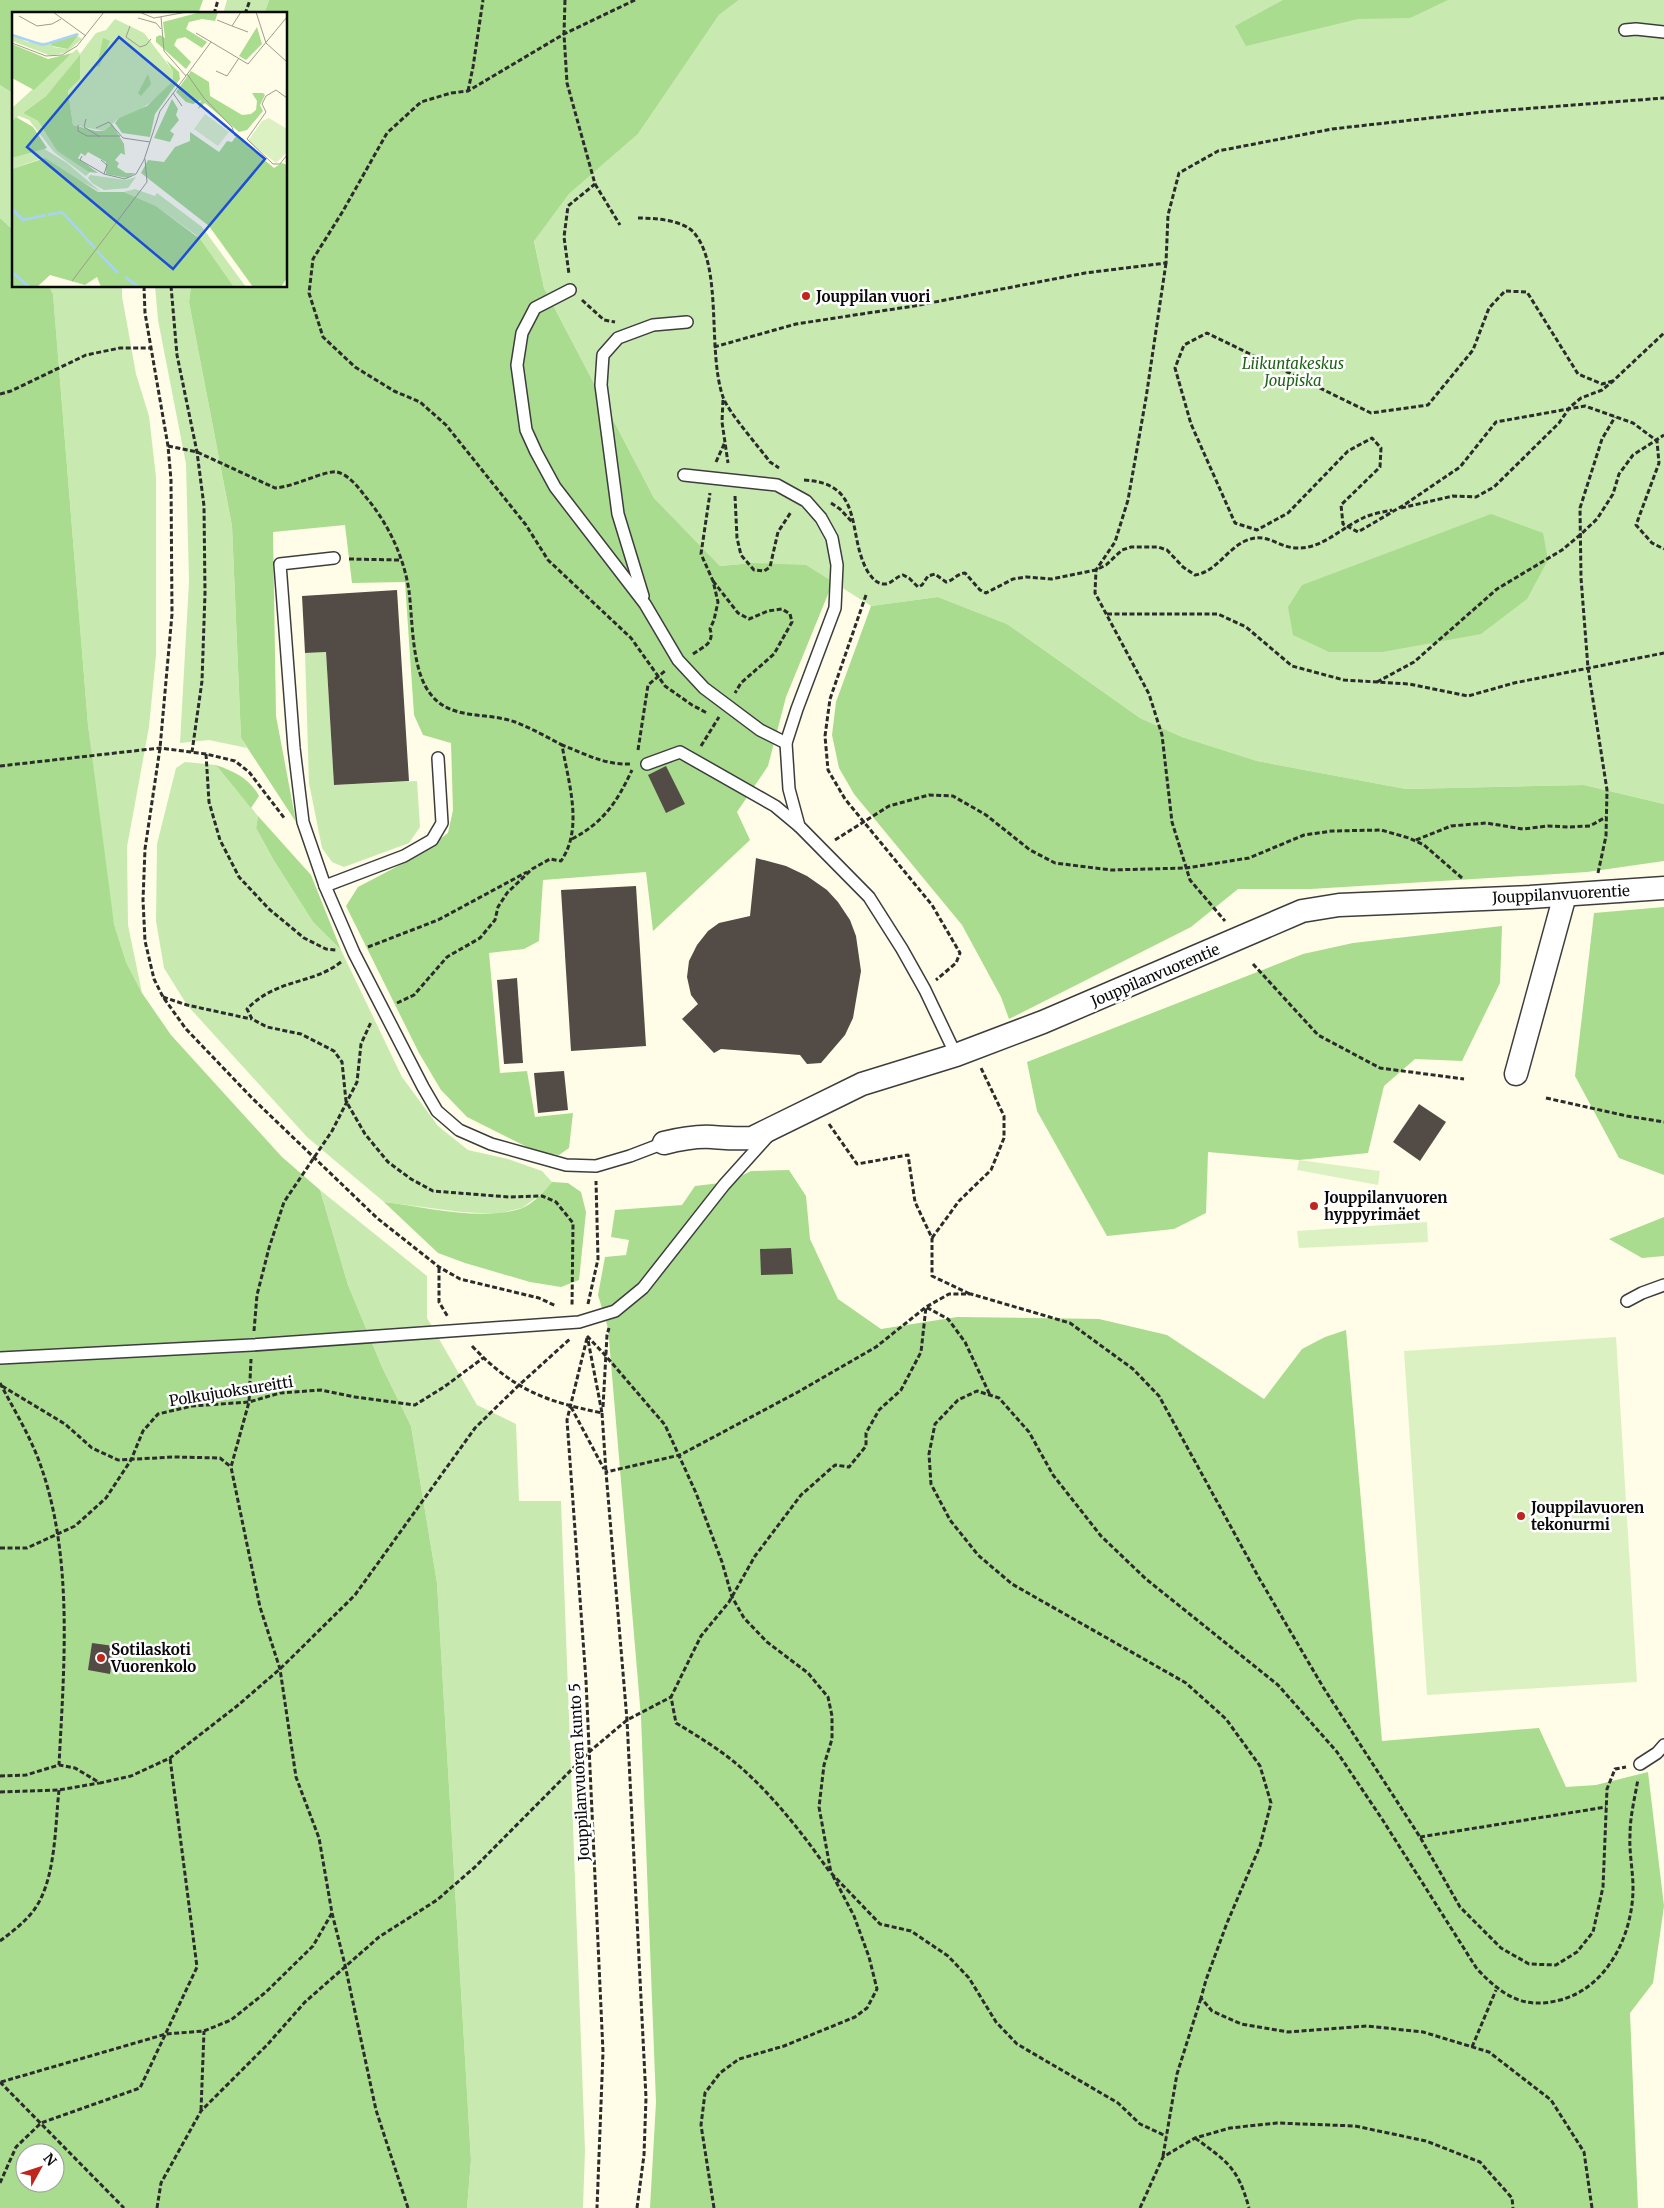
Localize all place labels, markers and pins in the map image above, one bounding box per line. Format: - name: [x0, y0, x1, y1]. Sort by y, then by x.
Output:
- place label: Jouppilan vuori: [815, 287, 930, 306]
- marker: Jouppilan vuori: [800, 290, 812, 302]
- place label: Jouppilanvuoren hyppyrimäet: [1323, 1188, 1447, 1224]
- marker: Jouppilanvuoren hyppyrimäet: [1308, 1200, 1320, 1212]
- place label: Jouppilavuoren tekonurmi: [1530, 1498, 1644, 1534]
- marker: Jouppilavuoren tekonurmi: [1515, 1510, 1527, 1522]
- place label: Sotilaskoti Vuorenkolo: [110, 1640, 196, 1676]
- marker: Sotilaskoti Vuorenkolo: [95, 1652, 107, 1664]

